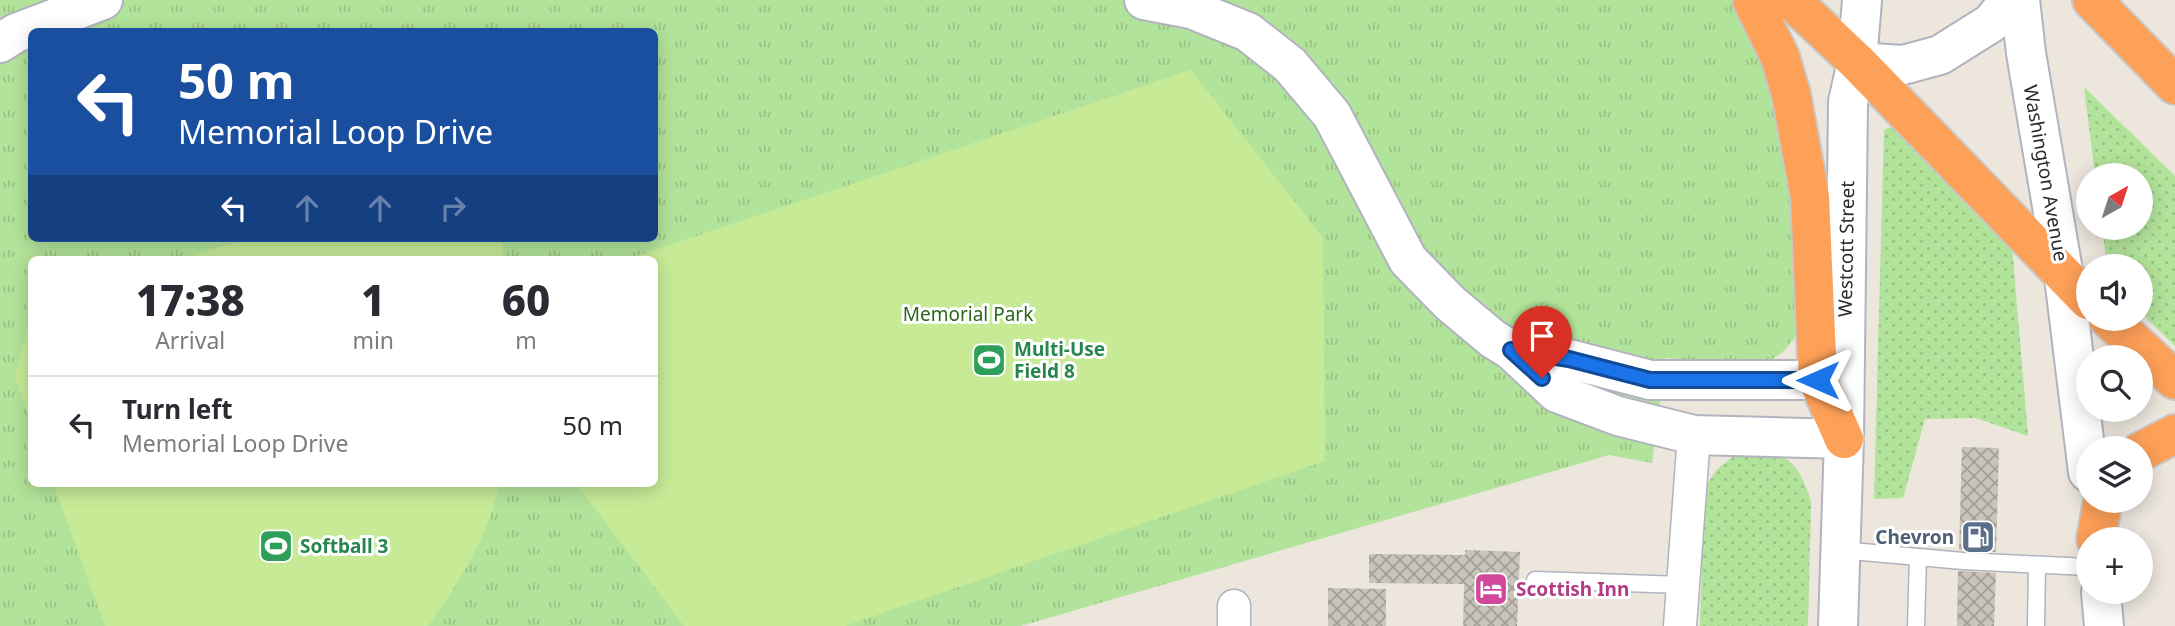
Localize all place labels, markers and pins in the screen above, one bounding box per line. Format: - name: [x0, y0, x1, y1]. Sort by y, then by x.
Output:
- pin: [1512, 306, 1572, 378]
- place label: Multi-Use Field 8: [1014, 336, 1105, 384]
- sports icon: Multi-Use Field 8: [970, 341, 1008, 379]
- fuel station icon: Chevron: [1959, 518, 1997, 556]
- place label: Chevron: [1875, 524, 1954, 550]
- sports icon: Softball 3: [257, 527, 295, 565]
- place label: Softball 3: [300, 533, 389, 559]
- hotel icon: Scottish Inn: [1472, 570, 1510, 608]
- place label: Scottish Inn: [1516, 576, 1629, 602]

